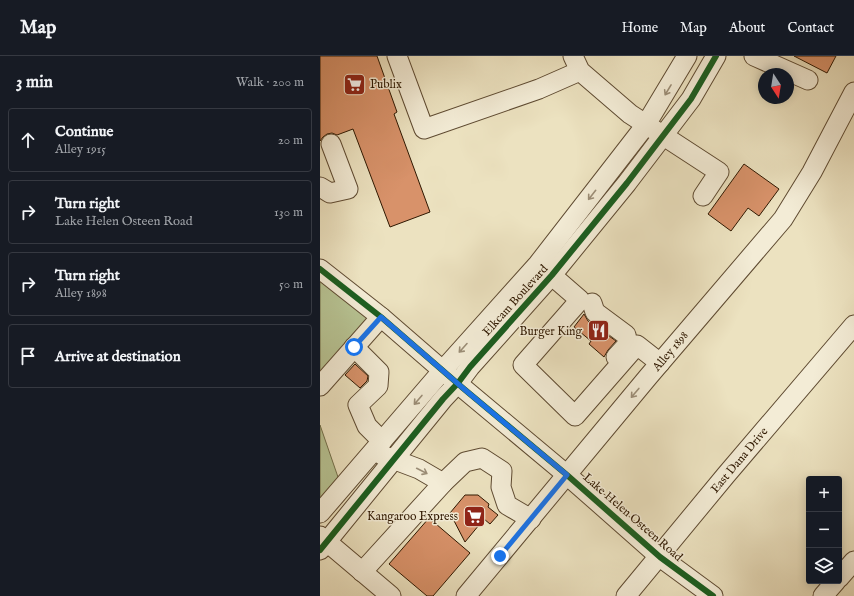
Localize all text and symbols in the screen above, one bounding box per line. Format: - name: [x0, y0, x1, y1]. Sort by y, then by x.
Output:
- text: Map: [20, 16, 56, 40]
- text: Home: [622, 19, 658, 37]
- text: Map: [680, 19, 707, 37]
- text: About: [729, 19, 765, 37]
- text: Contact: [787, 19, 834, 37]
- north arrow: [758, 68, 794, 104]
- supermarket icon: Publix: [341, 71, 367, 97]
- text: 3 min: [16, 72, 53, 93]
- text: Walk · 200 m: [236, 74, 304, 91]
- place label: Publix: [370, 77, 402, 92]
- one-way arrow: [663, 84, 671, 96]
- text: Continue: [55, 122, 113, 141]
- icon: ahead: [17, 129, 39, 151]
- text: 20 m: [278, 132, 303, 149]
- text: Alley 1915: [55, 141, 106, 158]
- one-way arrow: [588, 190, 596, 201]
- text: Turn right: [55, 194, 120, 213]
- icon: right: [17, 201, 39, 223]
- text: 130 m: [274, 204, 303, 221]
- text: Lake Helen Osteen Road: [55, 213, 193, 230]
- street label: Elkcam Boulevard: [479, 261, 552, 339]
- text: Turn right: [55, 266, 120, 285]
- icon: right: [17, 273, 39, 295]
- text: 50 m: [279, 276, 303, 293]
- text: Alley 1898: [55, 285, 107, 302]
- restaurant icon: Burger King: [585, 318, 611, 344]
- place label: Burger King: [520, 324, 582, 339]
- street label: Alley 1898: [649, 328, 692, 375]
- route start: [345, 338, 363, 356]
- one-way arrow: [459, 343, 468, 353]
- icon: arrive: [17, 345, 39, 367]
- text: Arrive at destination: [55, 347, 181, 366]
- one-way arrow: [631, 387, 640, 398]
- one-way arrow: [413, 395, 422, 405]
- street label: East Dana Drive: [707, 424, 772, 496]
- one-way arrow: [416, 468, 428, 475]
- street label: Lake Helen Osteen Road: [580, 470, 686, 565]
- map controls: [806, 476, 842, 584]
- button: +: [806, 476, 842, 512]
- supermarket icon: Kangaroo Express: [461, 503, 487, 529]
- place label: Kangaroo Express: [367, 509, 458, 525]
- button: −: [806, 512, 842, 548]
- route end: [491, 547, 509, 565]
- button: layers: [806, 548, 842, 584]

